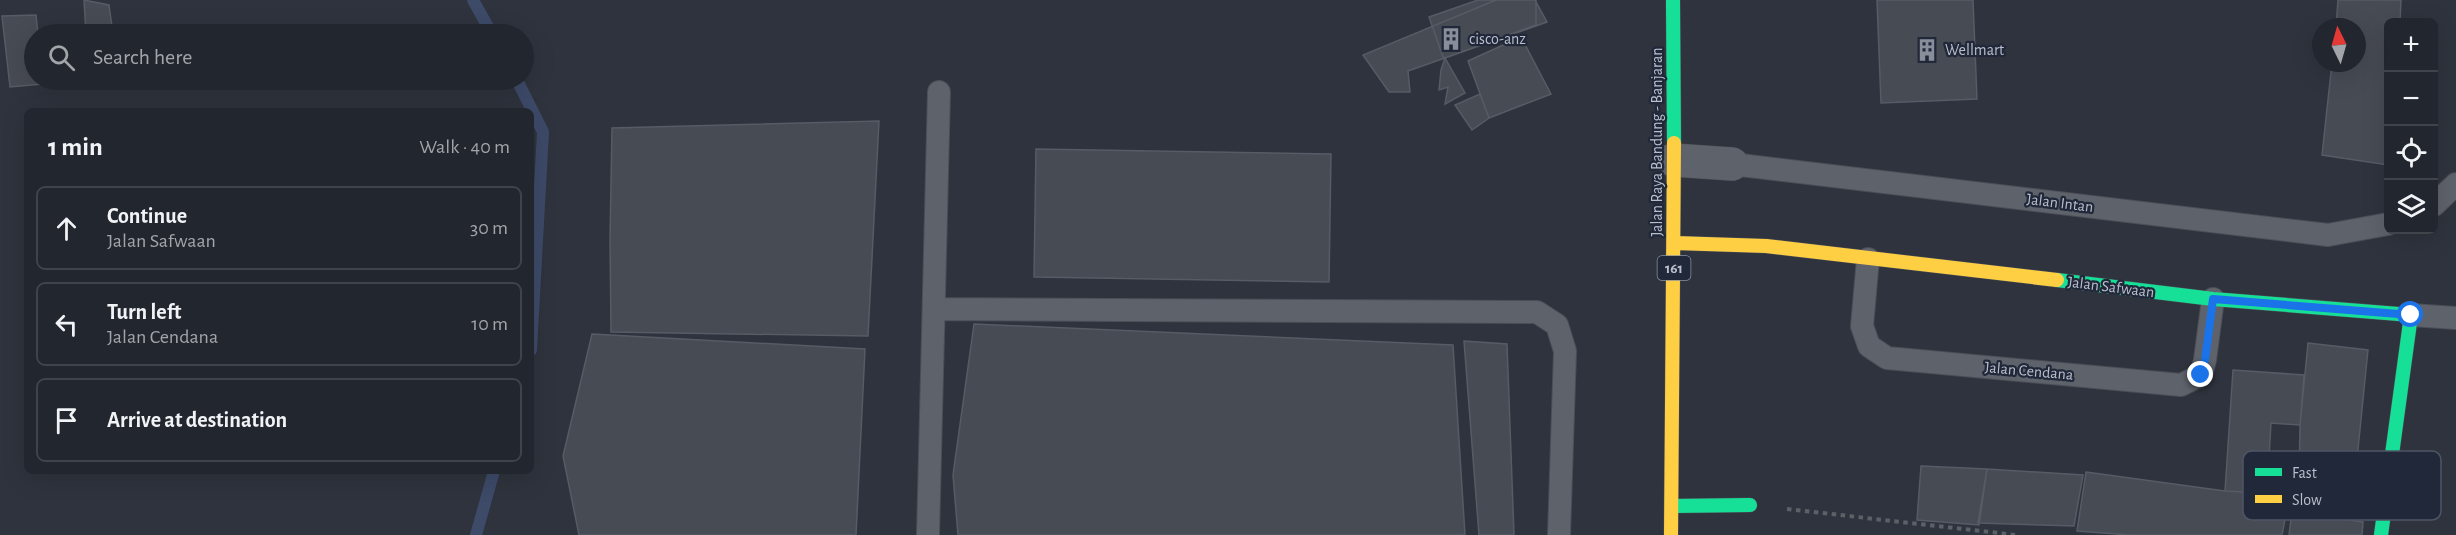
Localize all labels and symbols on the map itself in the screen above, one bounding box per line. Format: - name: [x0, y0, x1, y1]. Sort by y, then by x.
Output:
- north arrow: [2312, 18, 2366, 72]
- building icon: cisco-anz: [1438, 26, 1464, 52]
- place label: cisco-anz: [1469, 31, 1526, 47]
- building icon: Wellmart: [1914, 37, 1940, 63]
- place label: Wellmart: [1945, 42, 2004, 58]
- street label: Jalan Raya Bandung - Banjaran: [1649, 47, 1666, 237]
- street label: Jalan Intan: [2026, 191, 2094, 215]
- road number: 161: [1658, 256, 1690, 280]
- street label: Jalan Safwaan: [2067, 274, 2155, 300]
- route start: [2397, 301, 2423, 327]
- street label: Jalan Cendana: [1984, 359, 2074, 383]
- route end: [2187, 361, 2213, 387]
- legend: [2243, 451, 2441, 520]
- text: Fast: [2292, 465, 2317, 481]
- text: Slow: [2292, 492, 2322, 508]

